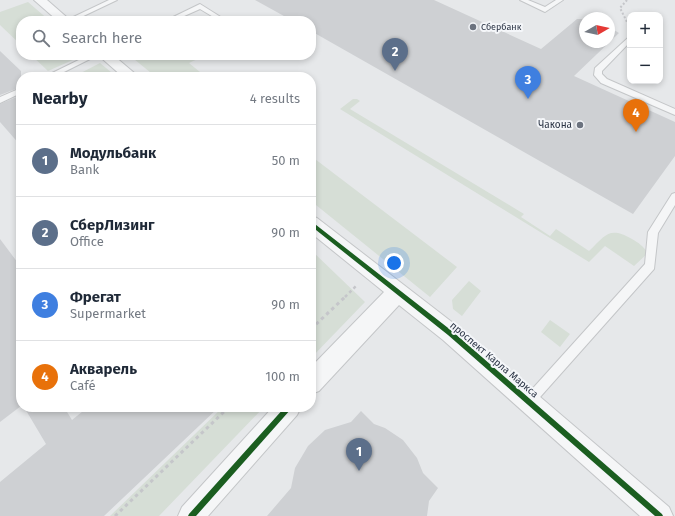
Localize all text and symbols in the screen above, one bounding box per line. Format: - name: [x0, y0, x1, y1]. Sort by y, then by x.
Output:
- north arrow: [579, 12, 615, 48]
- map controls: [627, 12, 663, 84]
- button: +: [627, 12, 663, 48]
- search box: [16, 16, 316, 60]
- marker: Сбербанк: [468, 22, 478, 32]
- place label: Сбербанк: [481, 22, 522, 32]
- icon: search: [30, 27, 52, 49]
- text: Search here: [62, 29, 142, 47]
- pin: 2: [382, 38, 408, 71]
- button: −: [627, 48, 663, 84]
- pin: 3: [515, 66, 541, 99]
- text: Nearby: [32, 88, 87, 109]
- text: 4 results: [250, 91, 300, 106]
- pin: 4: [623, 99, 649, 132]
- place label: Чакона: [538, 119, 572, 131]
- marker: Чакона: [575, 120, 585, 130]
- text: Модульбанк: [70, 144, 156, 162]
- text: 1: [42, 153, 48, 168]
- text: 50 m: [272, 153, 300, 168]
- text: Bank: [70, 162, 99, 177]
- text: СберЛизинг: [70, 216, 154, 234]
- text: 2: [42, 225, 48, 240]
- text: 90 m: [271, 225, 300, 240]
- text: Office: [70, 234, 104, 249]
- your location: [384, 253, 404, 273]
- text: Фрегат: [70, 288, 121, 306]
- text: 3: [42, 297, 48, 312]
- text: 90 m: [271, 297, 300, 312]
- text: Supermarket: [70, 306, 146, 321]
- street label: проспект Карла Маркса: [447, 320, 541, 400]
- text: Акварель: [70, 360, 137, 378]
- text: 4: [41, 369, 49, 384]
- text: 100 m: [265, 369, 300, 384]
- text: Café: [70, 378, 96, 393]
- pin: 1: [346, 438, 372, 471]

